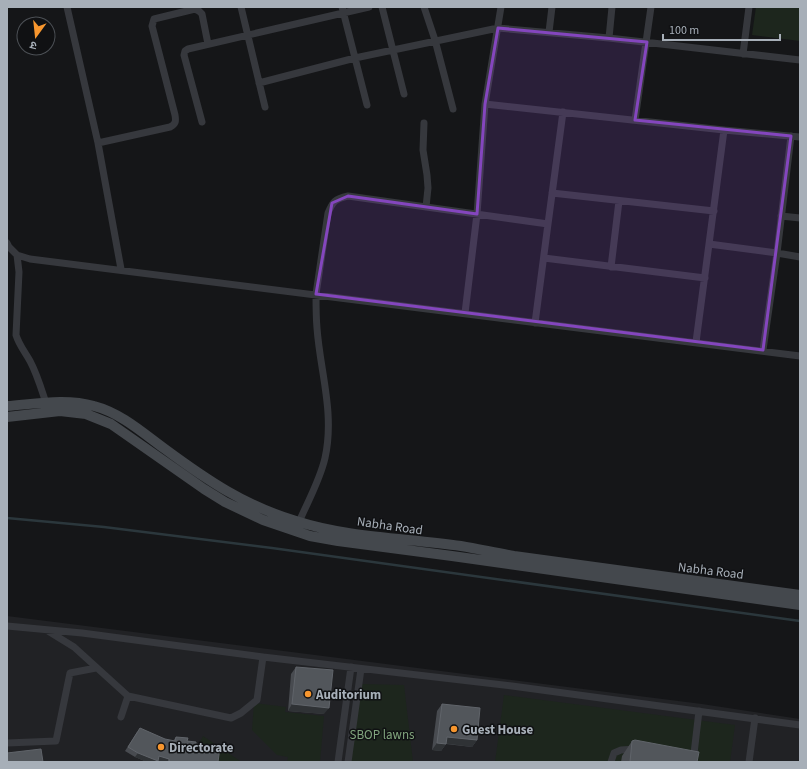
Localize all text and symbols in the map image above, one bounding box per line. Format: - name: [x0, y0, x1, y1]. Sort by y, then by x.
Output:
- north arrow: [16, 16, 56, 56]
- scale bar: [663, 16, 780, 42]
- text: 100 m: [669, 22, 699, 39]
- text: उ: [28, 37, 39, 53]
- street label: Nabha Road: [356, 512, 424, 540]
- street label: Nabha Road: [677, 558, 745, 584]
- place label: Auditorium: [315, 686, 381, 704]
- marker: Auditorium: [303, 689, 313, 699]
- place label: Guest House: [462, 721, 534, 739]
- marker: Guest House: [449, 724, 459, 734]
- park label: SBOP lawns: [350, 726, 415, 744]
- place label: Directorate: [169, 739, 234, 757]
- marker: Directorate: [156, 742, 166, 752]

